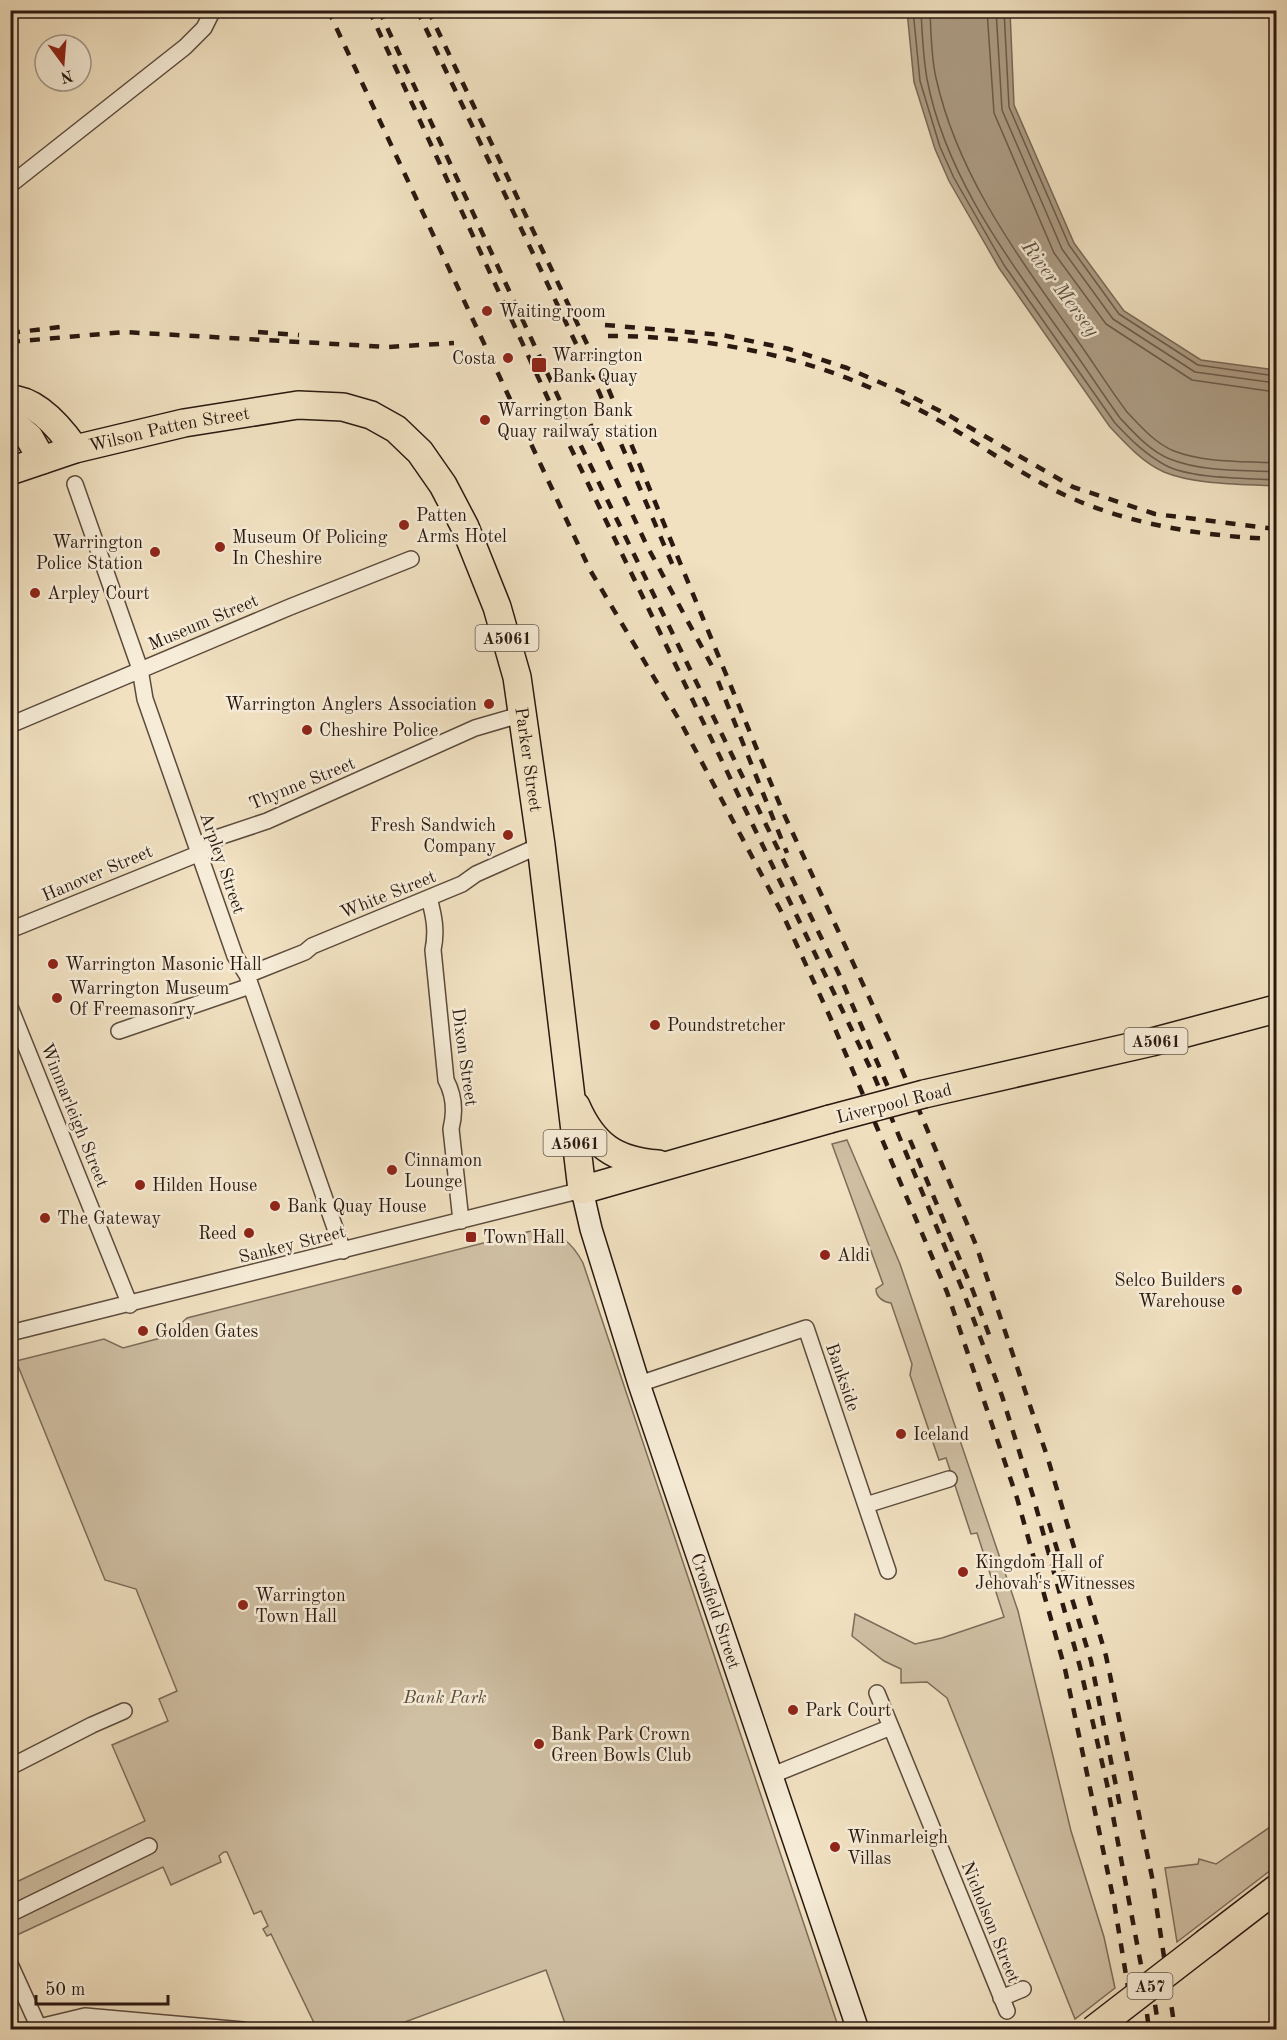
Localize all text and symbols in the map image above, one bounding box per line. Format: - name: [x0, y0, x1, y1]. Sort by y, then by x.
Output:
- north arrow: [33, 33, 93, 93]
- text: N: [58, 66, 75, 85]
- water label: River Mersey: [1016, 237, 1102, 342]
- place label: Waiting room: [499, 303, 606, 321]
- marker: Waiting room: [480, 304, 494, 318]
- place label: Warrington Bank Quay: [552, 347, 643, 386]
- place label: Costa: [452, 350, 496, 368]
- marker: Costa: [501, 351, 515, 365]
- marker: Warrington Bank Quay: [530, 356, 548, 374]
- place label: Warrington Bank Quay railway station: [497, 402, 658, 441]
- street label: Wilson Patten Street: [87, 405, 251, 455]
- marker: Warrington Bank Quay railway station: [478, 413, 492, 427]
- place label: Patten Arms Hotel: [416, 507, 507, 546]
- marker: Patten Arms Hotel: [397, 518, 411, 532]
- place label: Museum Of Policing In Cheshire: [232, 529, 388, 568]
- place label: Warrington Police Station: [36, 534, 143, 573]
- marker: Museum Of Policing In Cheshire: [213, 540, 227, 554]
- marker: Warrington Police Station: [148, 545, 162, 559]
- place label: Arpley Court: [47, 585, 149, 603]
- marker: Arpley Court: [28, 586, 42, 600]
- street label: Museum Street: [146, 592, 261, 654]
- road number: A5061: [476, 625, 538, 651]
- place label: Warrington Anglers Association: [225, 696, 477, 714]
- marker: Warrington Anglers Association: [482, 697, 496, 711]
- street label: Parker Street: [511, 706, 544, 813]
- place label: Cheshire Police: [319, 722, 438, 740]
- marker: Cheshire Police: [300, 723, 314, 737]
- street label: Thynne Street: [247, 754, 358, 813]
- street label: Arpley Street: [196, 810, 248, 916]
- place label: Fresh Sandwich Company: [370, 817, 496, 856]
- marker: Fresh Sandwich Company: [501, 828, 515, 842]
- street label: Hanover Street: [40, 843, 155, 905]
- street label: White Street: [338, 868, 439, 922]
- place label: Warrington Masonic Hall: [65, 956, 262, 974]
- marker: Warrington Masonic Hall: [46, 957, 60, 971]
- place label: Warrington Museum Of Freemasonry: [69, 980, 229, 1019]
- marker: Warrington Museum Of Freemasonry: [50, 991, 64, 1005]
- street label: Dixon Street: [448, 1007, 480, 1108]
- place label: Poundstretcher: [667, 1017, 786, 1035]
- marker: Poundstretcher: [648, 1018, 662, 1032]
- road number: A5061: [1124, 1028, 1188, 1054]
- street label: Winmarleigh Street: [37, 1041, 111, 1190]
- street label: Liverpool Road: [835, 1081, 954, 1127]
- road number: A5061: [544, 1130, 606, 1156]
- place label: Cinnamon Lounge: [404, 1152, 482, 1191]
- marker: Cinnamon Lounge: [385, 1163, 399, 1177]
- place label: Hilden House: [152, 1177, 257, 1195]
- marker: Hilden House: [133, 1178, 147, 1192]
- place label: Bank Quay House: [287, 1198, 427, 1216]
- marker: Bank Quay House: [268, 1199, 282, 1213]
- place label: The Gateway: [57, 1210, 161, 1228]
- marker: The Gateway: [38, 1211, 52, 1225]
- street label: Sankey Street: [237, 1223, 348, 1267]
- place label: Reed: [198, 1225, 237, 1243]
- marker: Reed: [242, 1226, 256, 1240]
- place label: Town Hall: [483, 1229, 565, 1247]
- marker: Town Hall: [464, 1230, 478, 1244]
- place label: Aldi: [837, 1247, 870, 1265]
- marker: Aldi: [818, 1248, 832, 1262]
- place label: Selco Builders Warehouse: [1114, 1272, 1225, 1311]
- marker: Selco Builders Warehouse: [1230, 1283, 1244, 1297]
- place label: Golden Gates: [155, 1323, 259, 1341]
- marker: Golden Gates: [136, 1324, 150, 1338]
- street label: Bankside: [822, 1341, 862, 1414]
- place label: Iceland: [913, 1426, 969, 1444]
- marker: Iceland: [894, 1427, 908, 1441]
- street label: Crosfield Street: [687, 1551, 743, 1672]
- place label: Kingdom Hall of Jehovah's Witnesses: [975, 1554, 1135, 1593]
- marker: Kingdom Hall of Jehovah's Witnesses: [956, 1565, 970, 1579]
- place label: Warrington Town Hall: [255, 1587, 346, 1626]
- marker: Warrington Town Hall: [236, 1598, 250, 1612]
- park label: Bank Park: [402, 1689, 487, 1707]
- place label: Park Court: [805, 1702, 891, 1720]
- marker: Park Court: [786, 1703, 800, 1717]
- place label: Bank Park Crown Green Bowls Club: [551, 1726, 691, 1765]
- marker: Bank Park Crown Green Bowls Club: [532, 1737, 546, 1751]
- place label: Winmarleigh Villas: [847, 1829, 948, 1868]
- marker: Winmarleigh Villas: [828, 1840, 842, 1854]
- street label: Nicholson Street: [957, 1859, 1023, 1986]
- scale bar: [36, 1968, 168, 2006]
- road number: A57: [1128, 1973, 1172, 1999]
- text: 50 m: [45, 1981, 85, 1999]

